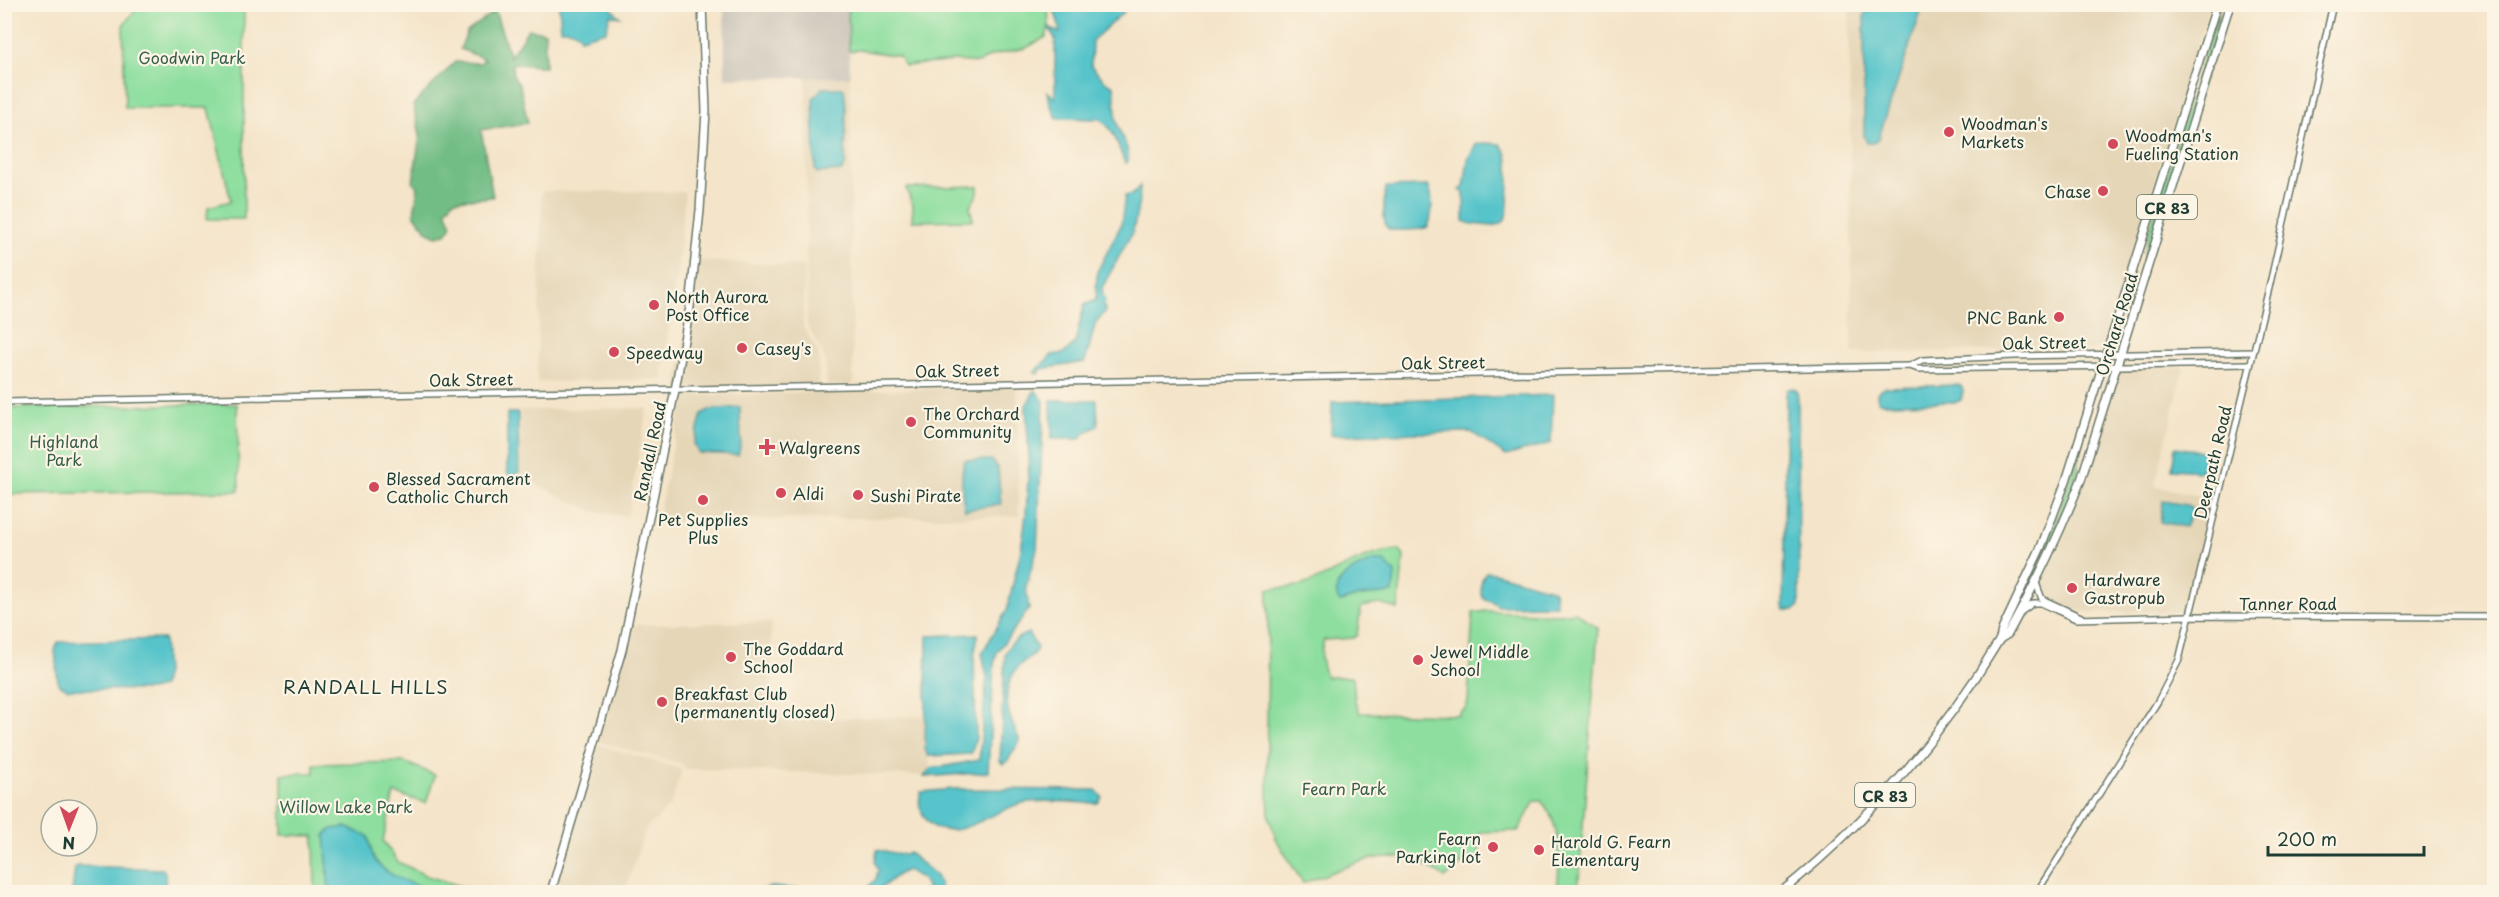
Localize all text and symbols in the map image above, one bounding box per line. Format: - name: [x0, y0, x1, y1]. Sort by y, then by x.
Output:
- park label: Goodwin Park: [138, 45, 246, 69]
- place label: Woodman's Markets: [1961, 111, 2048, 153]
- place label: Woodman's Fueling Station: [2125, 123, 2239, 165]
- marker: Woodman's Markets: [1942, 125, 1956, 139]
- marker: Woodman's Fueling Station: [2106, 137, 2120, 151]
- place label: Chase: [2044, 179, 2091, 203]
- marker: Chase: [2096, 184, 2110, 198]
- road number: CR 83: [2137, 195, 2197, 219]
- street label: Orchard Road: [2089, 269, 2143, 379]
- place label: North Aurora Post Office: [666, 284, 769, 326]
- marker: North Aurora Post Office: [647, 298, 661, 312]
- place label: PNC Bank: [1967, 305, 2047, 329]
- marker: PNC Bank: [2052, 310, 2066, 324]
- street label: Oak Street: [2002, 329, 2087, 355]
- place label: Casey's: [754, 336, 811, 360]
- place label: Speedway: [626, 340, 703, 364]
- marker: Casey's: [735, 341, 749, 355]
- marker: Speedway: [607, 345, 621, 359]
- street label: Oak Street: [1401, 349, 1486, 375]
- street label: Oak Street: [915, 357, 1000, 383]
- street label: Oak Street: [429, 366, 514, 392]
- street label: Randall Road: [627, 399, 671, 503]
- place label: The Orchard Community: [923, 401, 1020, 443]
- street label: Deerpath Road: [2187, 403, 2237, 521]
- marker: The Orchard Community: [904, 415, 918, 429]
- park label: Highland Park: [29, 429, 99, 471]
- place label: Walgreens: [779, 435, 860, 459]
- marker: Walgreens: [760, 440, 774, 454]
- place label: Blessed Sacrament Catholic Church: [386, 466, 531, 508]
- marker: Blessed Sacrament Catholic Church: [367, 480, 381, 494]
- place label: Aldi: [793, 481, 824, 505]
- place label: Sushi Pirate: [870, 483, 961, 507]
- marker: Aldi: [774, 486, 788, 500]
- marker: Sushi Pirate: [851, 488, 865, 502]
- marker: Pet Supplies Plus: [696, 493, 710, 507]
- place label: Pet Supplies Plus: [658, 507, 748, 549]
- place label: Hardware Gastropub: [2084, 567, 2165, 609]
- marker: Hardware Gastropub: [2065, 581, 2079, 595]
- street label: Tanner Road: [2239, 591, 2337, 615]
- place label: The Goddard School: [743, 636, 844, 678]
- place label: Jewel Middle School: [1430, 639, 1529, 681]
- marker: The Goddard School: [724, 650, 738, 664]
- marker: Jewel Middle School: [1411, 653, 1425, 667]
- district label: RANDALL HILLS: [283, 673, 449, 700]
- place label: Breakfast Club (permanently closed): [674, 681, 836, 723]
- marker: Breakfast Club (permanently closed): [655, 695, 669, 709]
- park label: Fearn Park: [1301, 776, 1387, 800]
- road number: CR 83: [1855, 783, 1915, 807]
- park label: Willow Lake Park: [279, 794, 413, 818]
- north arrow: [39, 798, 99, 858]
- scale bar: [2268, 819, 2424, 857]
- text: 200 m: [2277, 825, 2337, 852]
- place label: Fearn Parking lot: [1396, 826, 1481, 868]
- place label: Harold G. Fearn Elementary: [1551, 829, 1671, 871]
- text: N: [62, 832, 75, 856]
- marker: Fearn Parking lot: [1486, 840, 1500, 854]
- marker: Harold G. Fearn Elementary: [1532, 843, 1546, 857]

